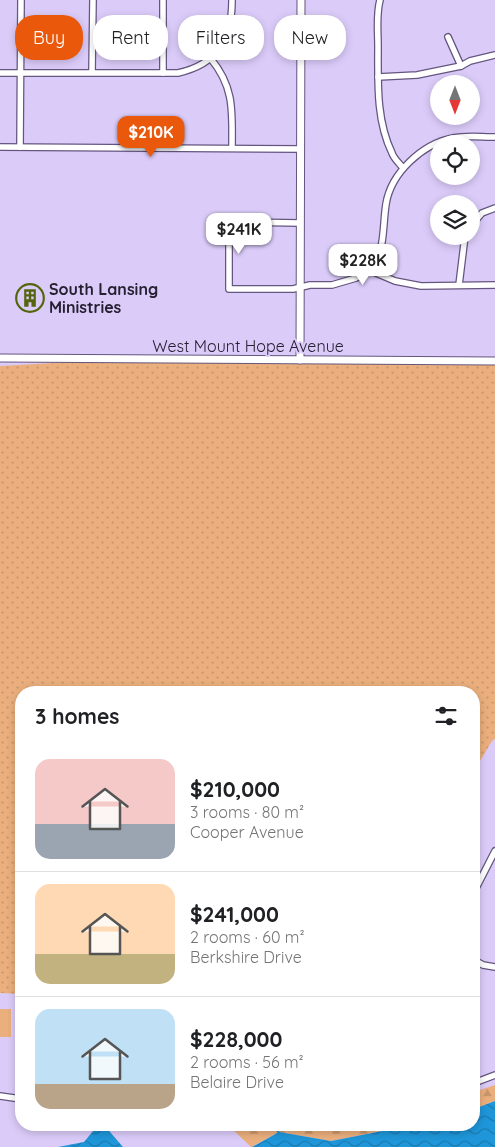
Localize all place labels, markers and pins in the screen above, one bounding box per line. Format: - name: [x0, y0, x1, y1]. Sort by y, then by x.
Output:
- pin: $210K: [116, 116, 186, 158]
- pin: $241K: [204, 212, 274, 255]
- pin: $228K: [328, 244, 398, 286]
- place label: South Lansing Ministries: [49, 279, 158, 317]
- building icon: South Lansing Ministries: [15, 283, 45, 313]

